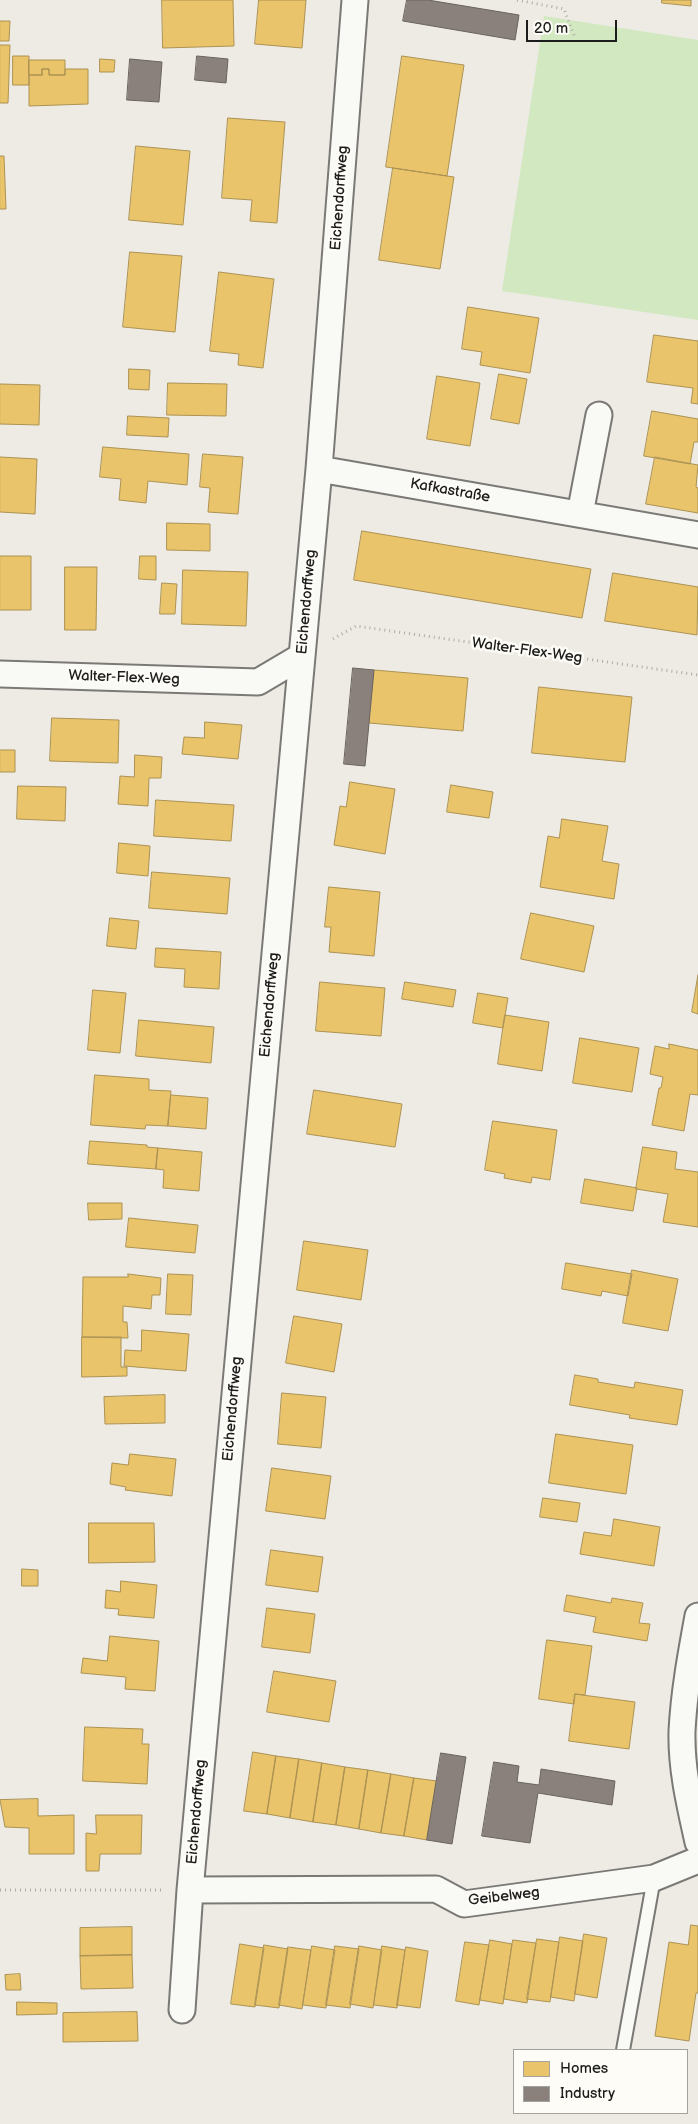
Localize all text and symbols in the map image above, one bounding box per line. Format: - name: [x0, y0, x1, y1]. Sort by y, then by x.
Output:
- scale bar: [528, 10, 619, 42]
- text: 20 m: [534, 19, 568, 38]
- street label: Eichendorffweg: [327, 145, 353, 251]
- street label: Kafkastraße: [408, 475, 492, 507]
- street label: Eichendorffweg: [293, 549, 321, 655]
- street label: Walter-Flex-Weg: [471, 634, 583, 668]
- street label: Walter-Flex-Weg: [68, 667, 180, 689]
- street label: Eichendorffweg: [256, 952, 284, 1058]
- street label: Eichendorffweg: [219, 1356, 247, 1462]
- street label: Eichendorffweg: [183, 1759, 211, 1865]
- street label: Geibelweg: [467, 1884, 541, 1910]
- legend: [513, 2049, 688, 2114]
- text: Homes: [560, 2059, 608, 2078]
- text: Industry: [560, 2084, 615, 2103]

